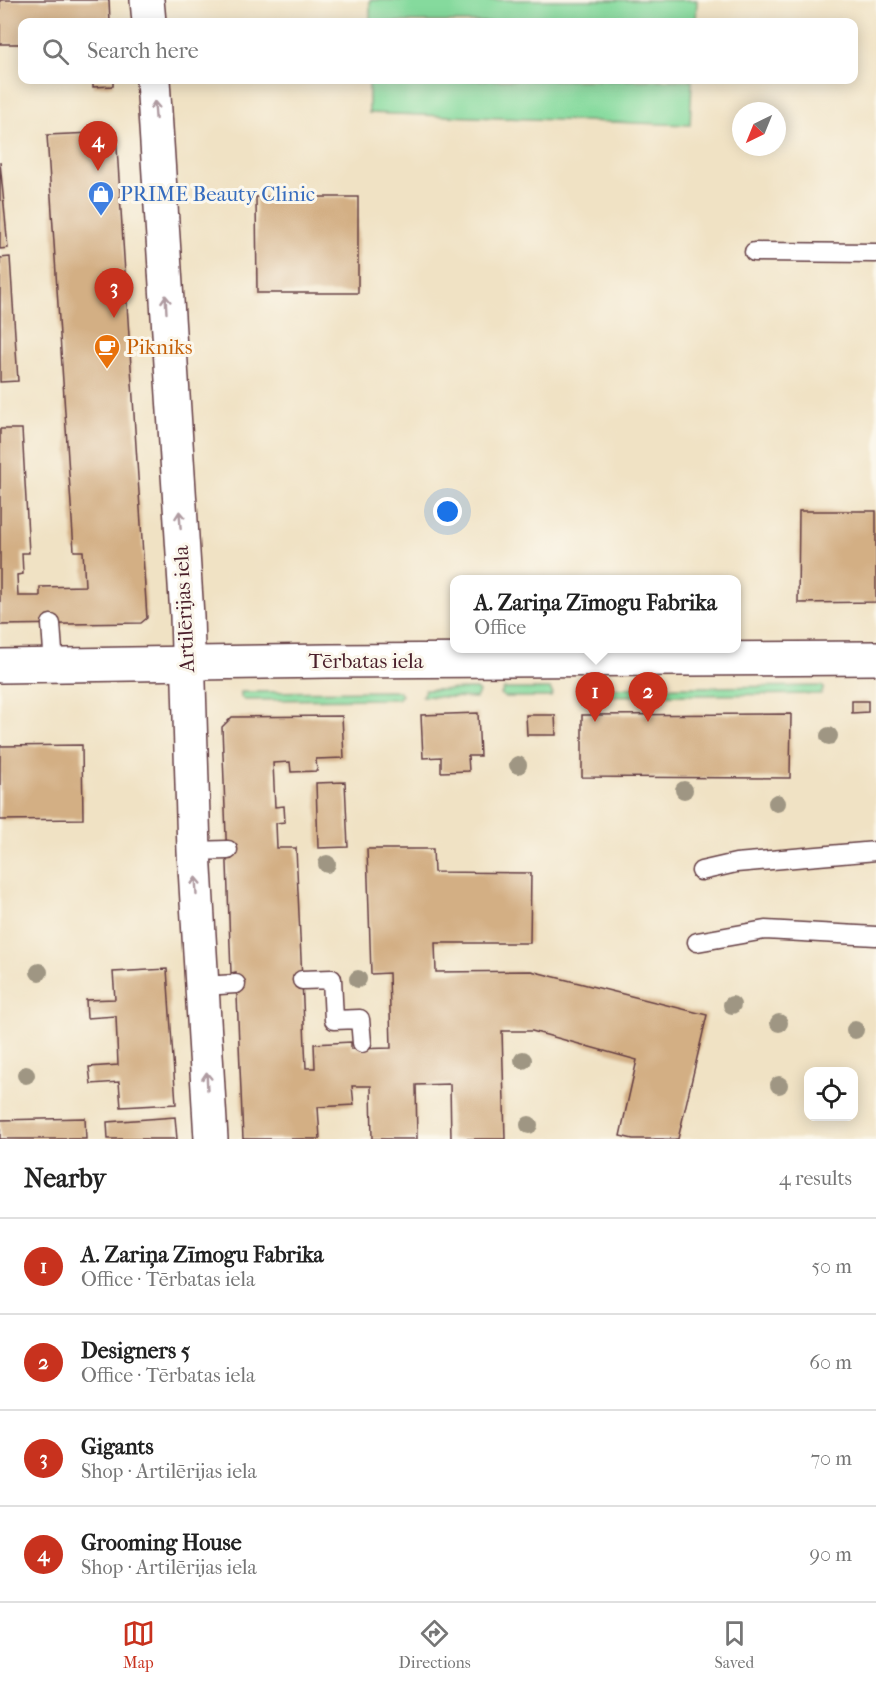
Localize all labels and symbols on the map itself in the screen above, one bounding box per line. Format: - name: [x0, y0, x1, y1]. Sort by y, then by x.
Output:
- one-way arrow: [149, 100, 160, 120]
- north arrow: [732, 102, 786, 156]
- pin: 4: [78, 122, 118, 171]
- shop icon: PRIME Beauty Clinic: [86, 179, 116, 217]
- place label: PRIME Beauty Clinic: [120, 182, 315, 206]
- pin: 3: [94, 268, 134, 318]
- one-way arrow: [161, 295, 172, 315]
- cafe icon: Pikniks: [92, 332, 122, 370]
- place label: Pikniks: [126, 335, 193, 359]
- your location: [433, 497, 462, 526]
- one-way arrow: [174, 510, 185, 530]
- street label: Artilērijas iela: [169, 545, 199, 674]
- street label: Tērbatas iela: [308, 649, 424, 673]
- pin: 1: [576, 672, 614, 722]
- pin: 2: [628, 672, 668, 722]
- one-way arrow: [190, 876, 201, 896]
- one-way arrow: [202, 1071, 213, 1091]

